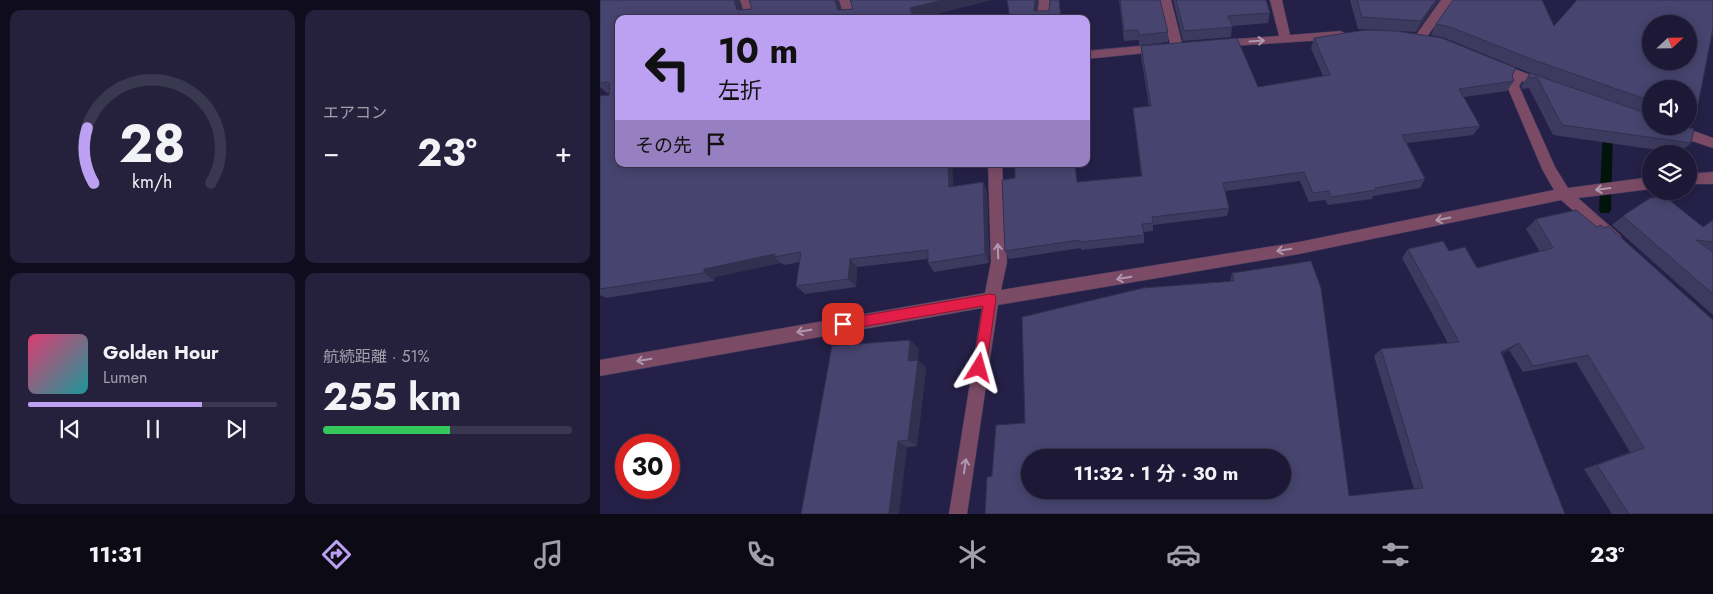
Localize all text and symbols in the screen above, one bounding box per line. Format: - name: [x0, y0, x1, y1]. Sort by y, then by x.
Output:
- north arrow: [1642, 15, 1698, 70]
- map controls: [1642, 15, 1697, 200]
- text: 10 m: [718, 26, 798, 76]
- icon: left: [635, 35, 700, 100]
- one-way arrow: [1249, 36, 1265, 45]
- text: 左折: [718, 74, 762, 106]
- button: sound: [1642, 80, 1697, 135]
- text: エアコン: [323, 101, 387, 124]
- text: 28: [119, 106, 186, 182]
- text: 23°: [417, 125, 477, 180]
- icon: arrive: [702, 130, 730, 158]
- text: −: [323, 132, 340, 173]
- text: +: [555, 132, 572, 173]
- text: その先: [635, 132, 692, 159]
- button: layers: [1642, 145, 1697, 200]
- text: km/h: [132, 169, 173, 195]
- one-way arrow: [1595, 184, 1611, 194]
- one-way arrow: [1436, 215, 1452, 224]
- one-way arrow: [994, 244, 1003, 260]
- one-way arrow: [1276, 246, 1292, 256]
- one-way arrow: [1116, 273, 1132, 283]
- pin: [822, 303, 864, 345]
- icon: arrive: [829, 310, 857, 338]
- one-way arrow: [797, 326, 813, 336]
- text: Golden Hour: [103, 339, 219, 366]
- position arrow: [952, 341, 1004, 393]
- text: 航続距離 · 51%: [323, 345, 430, 368]
- one-way arrow: [637, 355, 653, 365]
- text: Lumen: [103, 366, 147, 389]
- text: 255 km: [323, 369, 461, 424]
- icon: previous: [56, 415, 84, 443]
- icon: pause: [139, 415, 167, 443]
- icon: next: [222, 415, 250, 443]
- speed limit sign: 30: [615, 434, 680, 499]
- one-way arrow: [960, 458, 970, 474]
- text: 11:32 · 1 分 · 30 m: [1074, 460, 1238, 487]
- icon: directions: [319, 537, 354, 572]
- icon: music: [531, 537, 566, 572]
- icon: phone: [743, 537, 778, 572]
- icon: climate: [955, 537, 990, 572]
- icon: car: [1166, 537, 1201, 572]
- icon: filters: [1378, 537, 1413, 572]
- text: 11:31: [88, 538, 143, 570]
- text: 23°: [1590, 538, 1625, 570]

